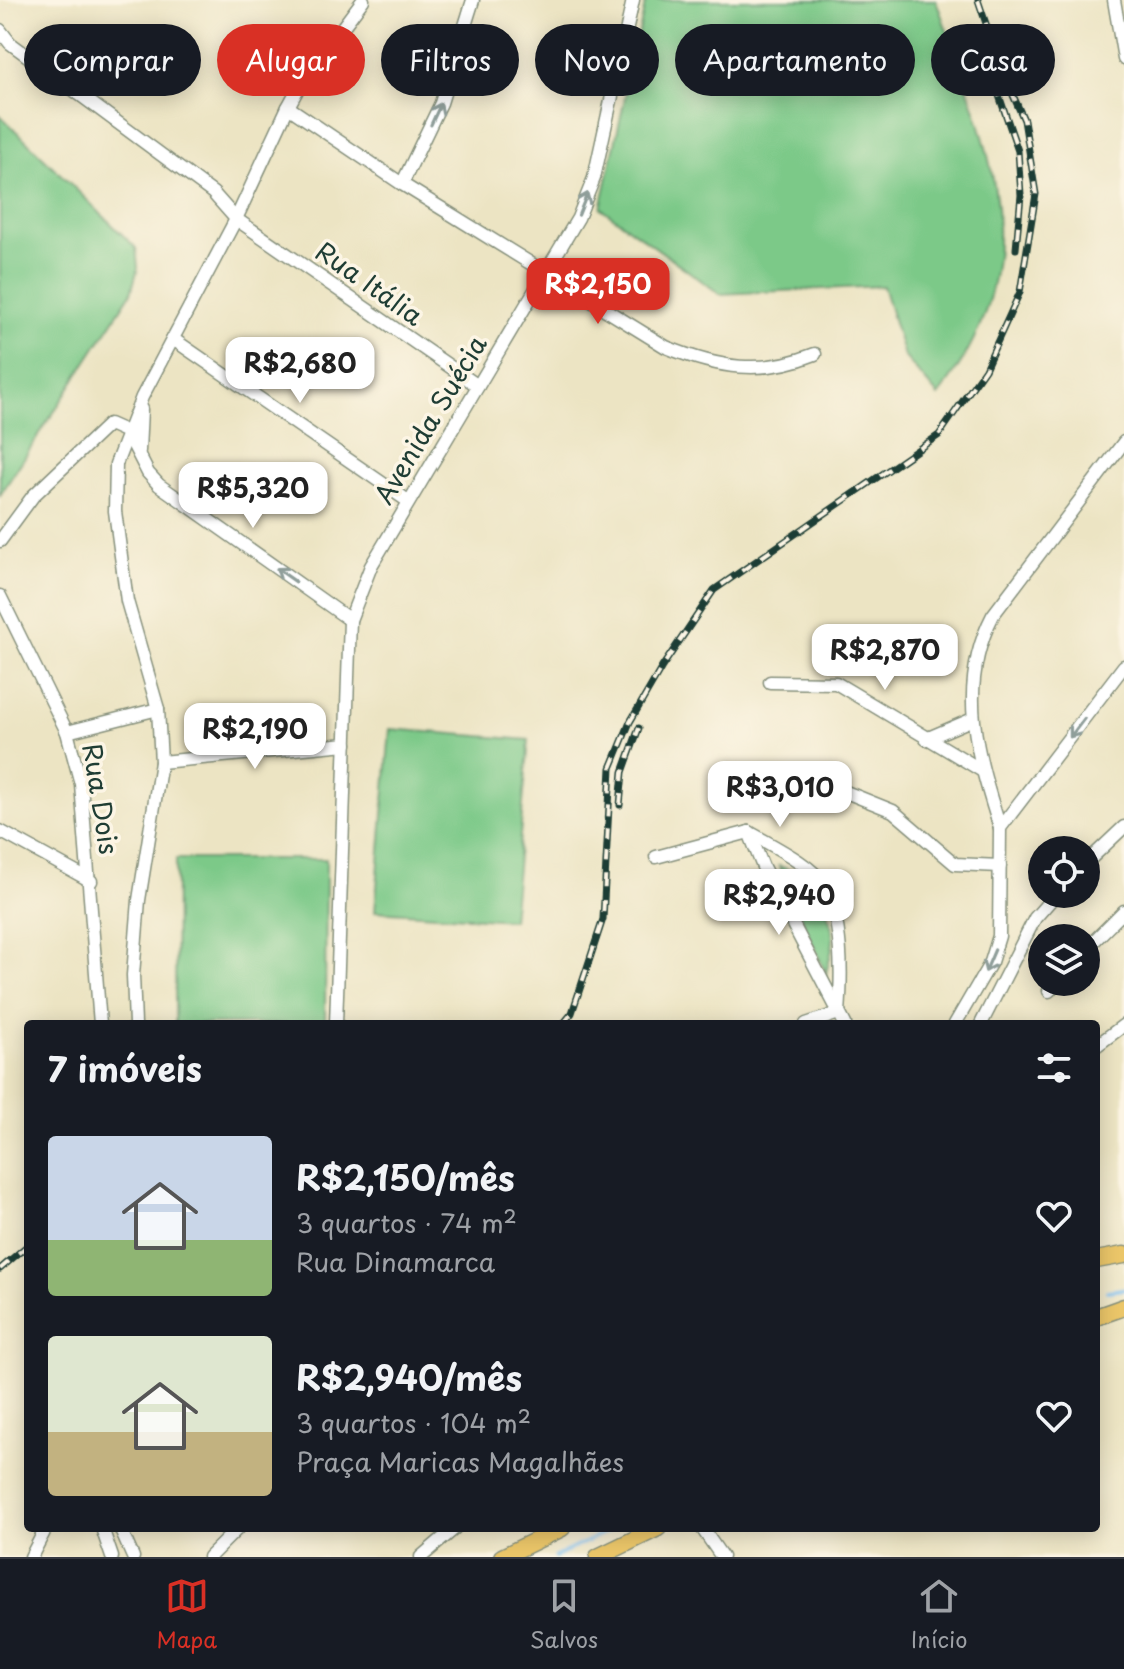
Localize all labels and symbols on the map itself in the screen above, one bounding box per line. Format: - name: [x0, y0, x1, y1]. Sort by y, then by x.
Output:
- one-way arrow: [429, 102, 444, 126]
- one-way arrow: [577, 192, 591, 217]
- street label: Rua Itália: [308, 231, 432, 334]
- pin: R$2,150: [524, 258, 672, 326]
- street label: Avenida Suécia: [364, 327, 496, 511]
- pin: R$2,680: [226, 337, 374, 405]
- pin: R$5,320: [179, 462, 327, 530]
- one-way arrow: [276, 567, 298, 583]
- pin: R$2,870: [811, 624, 959, 692]
- pin: R$2,190: [181, 703, 329, 771]
- one-way arrow: [1068, 717, 1085, 738]
- street label: Rua Dois: [73, 740, 129, 857]
- pin: R$3,010: [706, 761, 854, 829]
- pin: R$2,940: [705, 869, 853, 937]
- one-way arrow: [982, 948, 996, 972]

